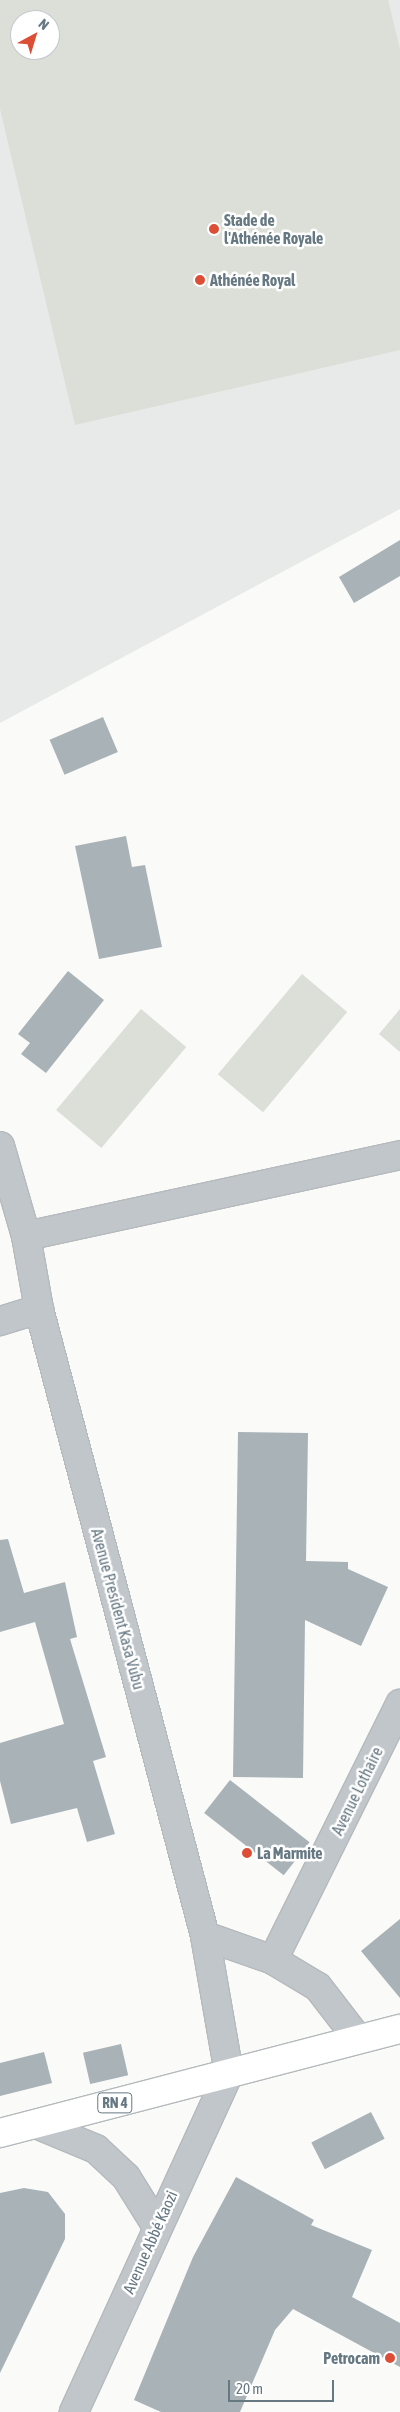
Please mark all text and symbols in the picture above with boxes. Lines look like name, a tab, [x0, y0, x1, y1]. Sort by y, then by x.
north arrow	[10, 10, 60, 60]
text: N	[36, 15, 52, 33]
place label: Stade de l'Athénée Royale	[224, 210, 323, 248]
marker: Stade de l'Athénée Royale	[208, 223, 220, 235]
place label: Athénée Royal	[210, 270, 295, 290]
marker: Athénée Royal	[194, 274, 206, 286]
street label: Avenue President Kasa Vubu	[87, 1526, 149, 1692]
street label: Avenue Lothaire	[327, 1744, 387, 1838]
place label: La Marmite	[257, 1843, 323, 1863]
marker: La Marmite	[241, 1847, 253, 1859]
road number: RN 4	[96, 2090, 134, 2116]
street label: Avenue Abbé Kaozi	[119, 2188, 181, 2296]
place label: Petrocam	[323, 2348, 380, 2368]
marker: Petrocam	[384, 2352, 396, 2364]
scale bar	[230, 2370, 336, 2402]
text: 20 m	[236, 2380, 263, 2397]

